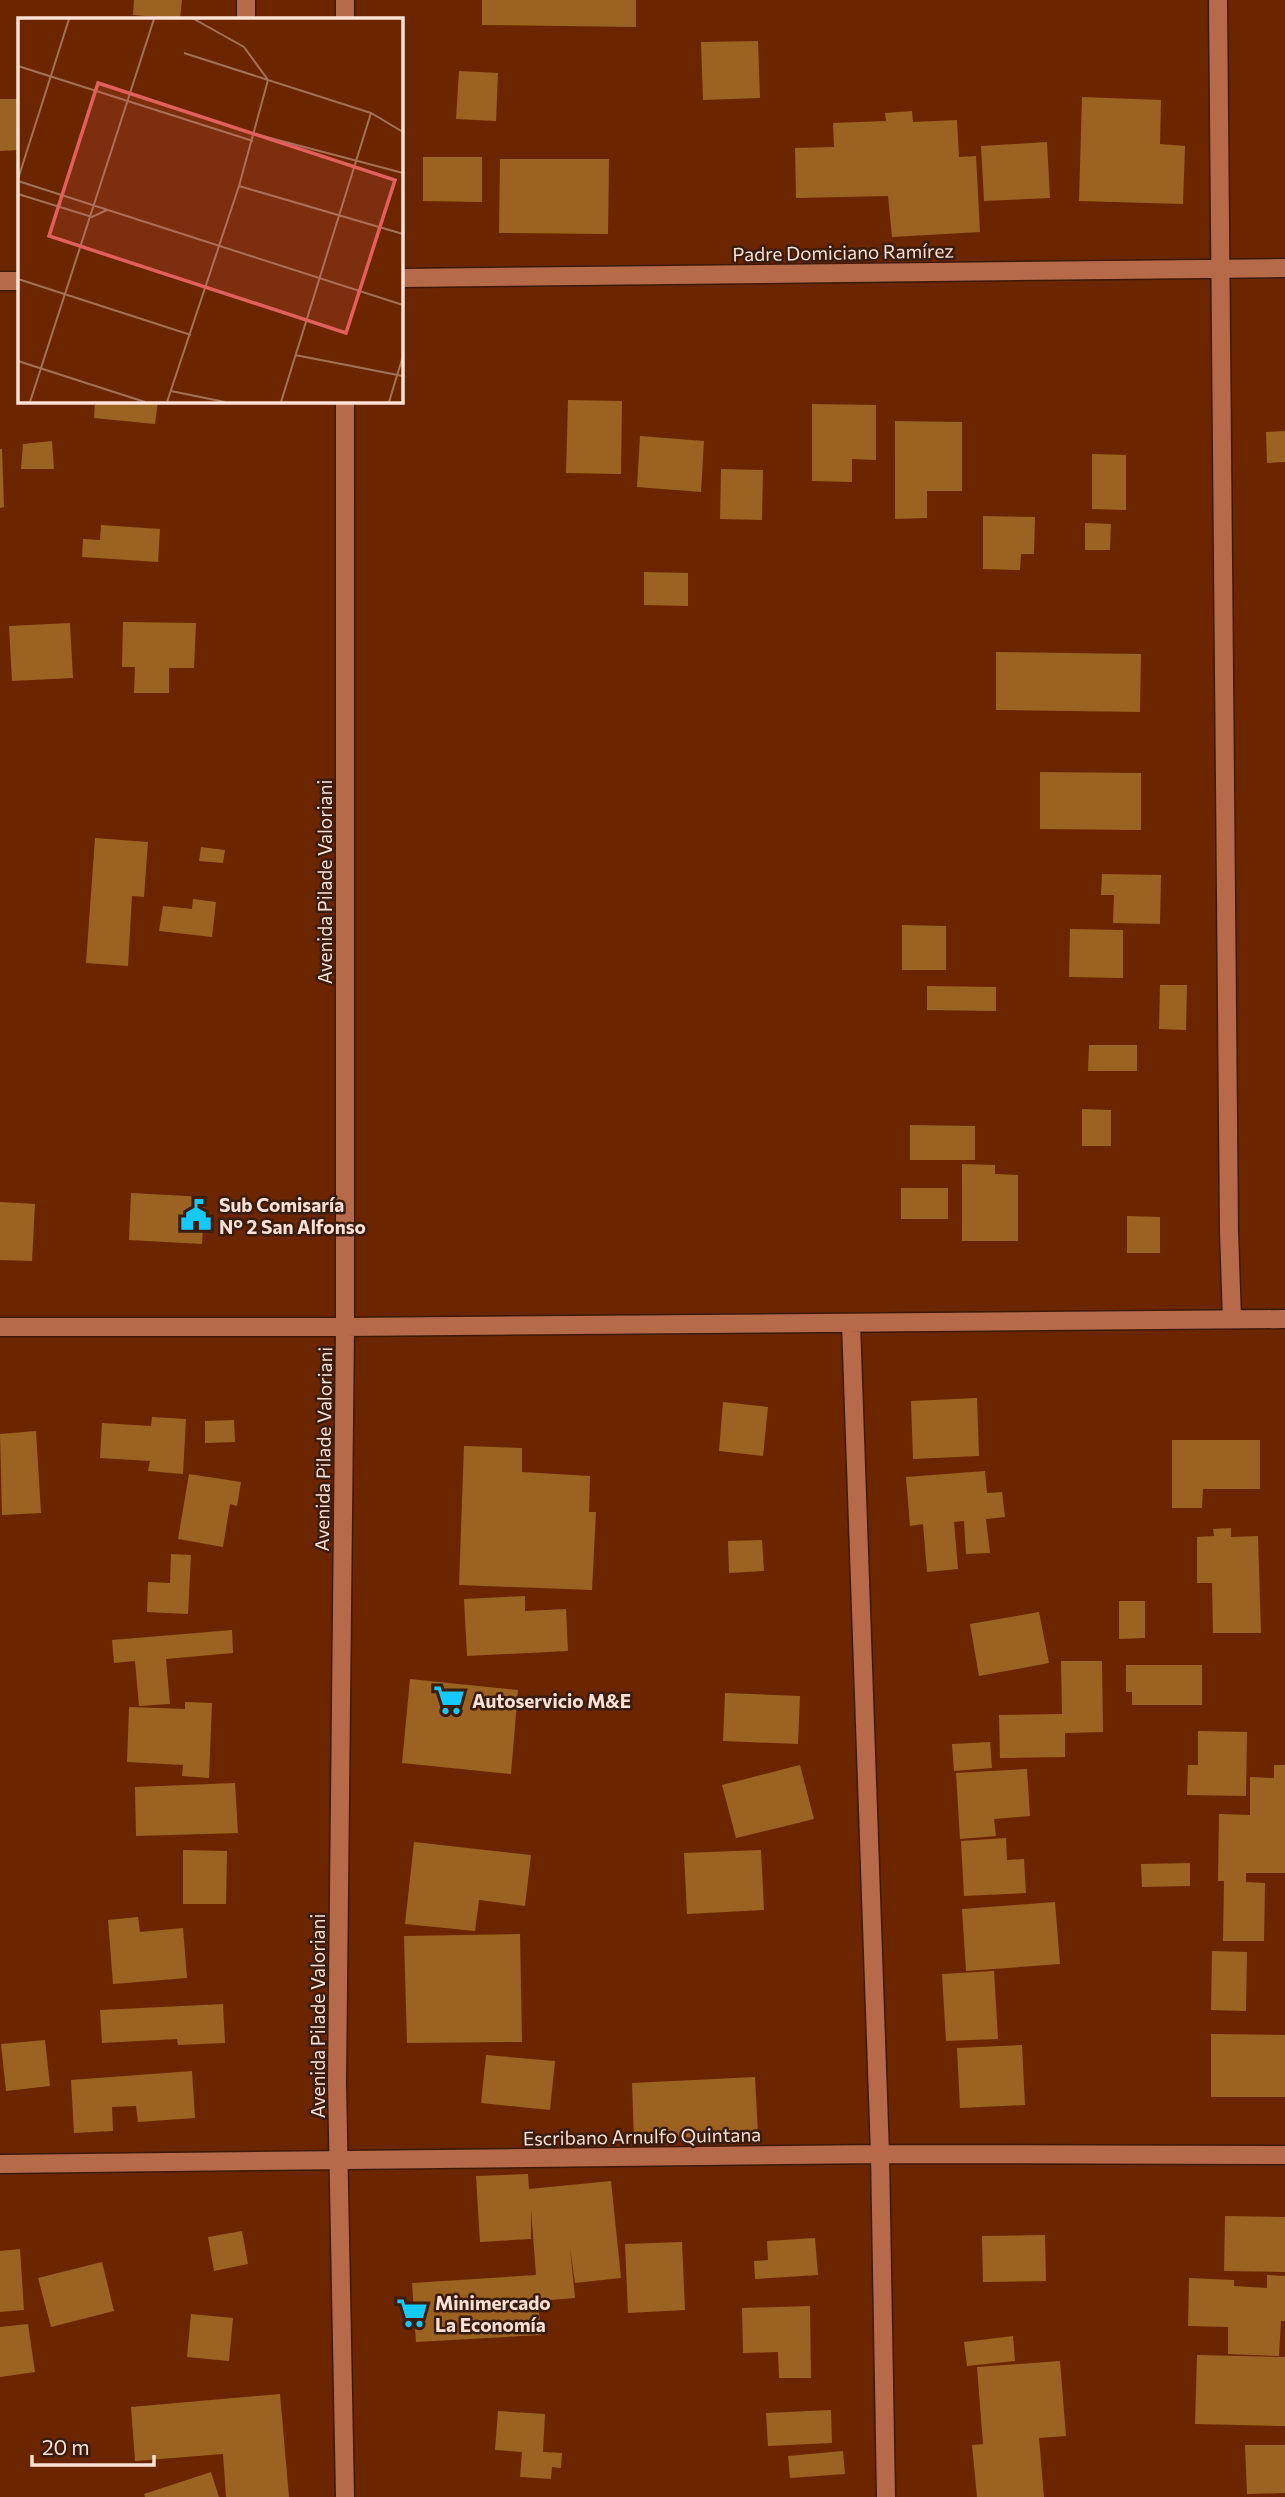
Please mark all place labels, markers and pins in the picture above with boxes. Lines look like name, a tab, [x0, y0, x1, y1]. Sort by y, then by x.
place label: Sub Comisaría N° 2 San Alfonso	[219, 1193, 366, 1238]
public building icon: Sub Comisaría N° 2 San Alfonso	[179, 1198, 213, 1232]
supermarket icon: Autoservicio M&E	[432, 1683, 466, 1717]
place label: Autoservicio M&E	[472, 1689, 631, 1712]
place label: Minimercado La Economía	[435, 2291, 551, 2336]
supermarket icon: Minimercado La Economía	[395, 2296, 429, 2330]

